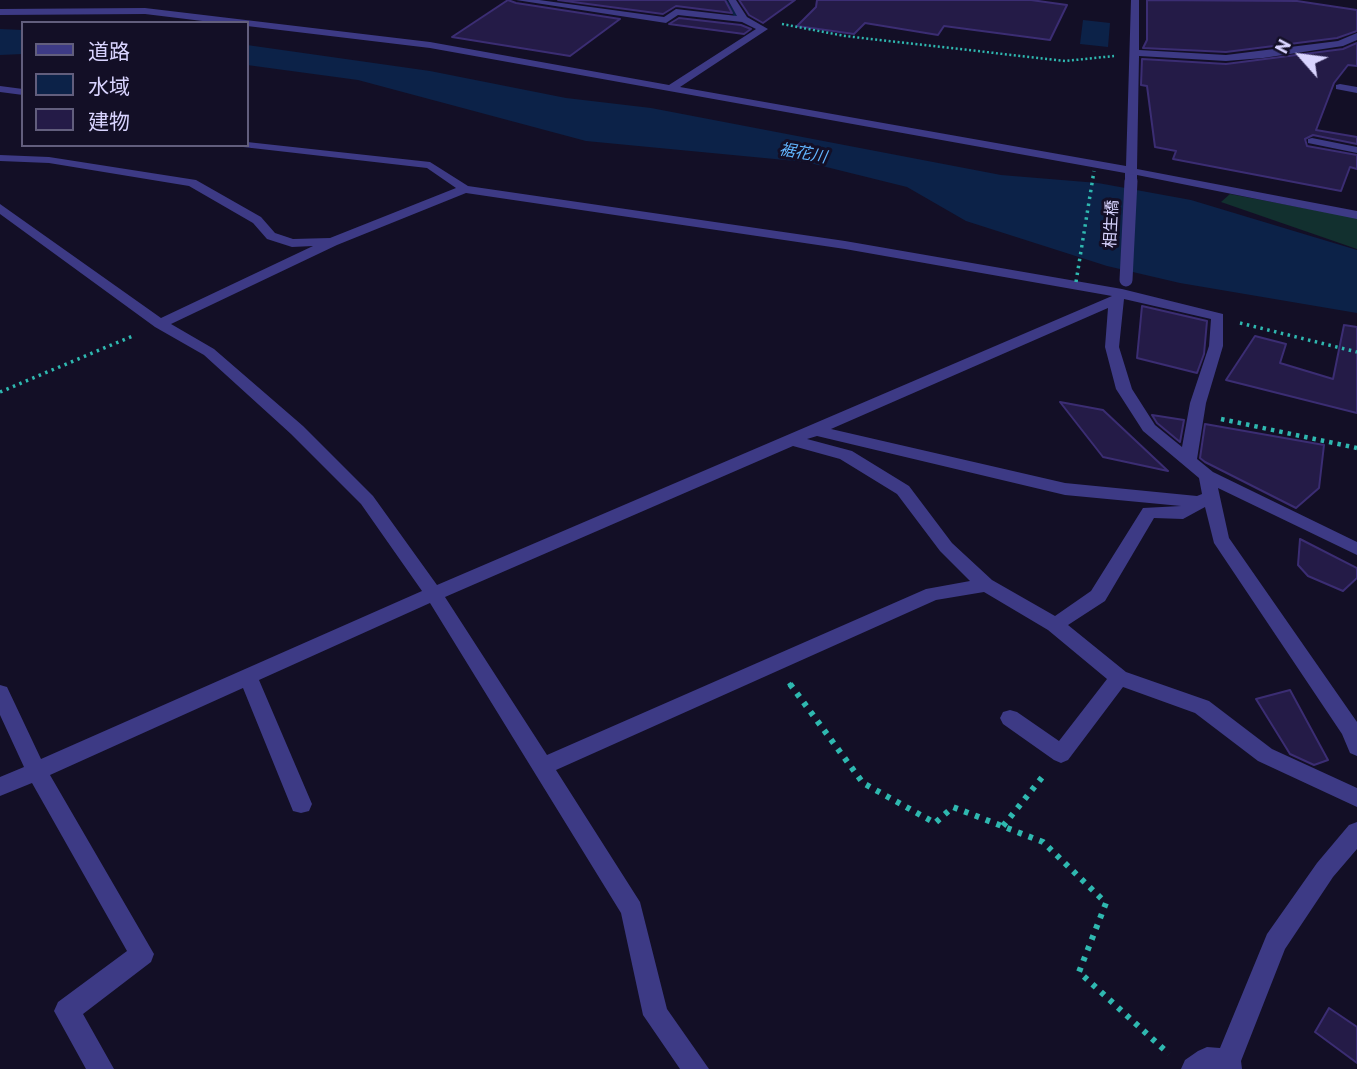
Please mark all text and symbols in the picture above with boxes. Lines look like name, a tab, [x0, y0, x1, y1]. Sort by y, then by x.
legend	[21, 21, 248, 147]
north arrow	[1266, 21, 1336, 91]
text: N	[1269, 35, 1295, 57]
text: 道路	[88, 38, 130, 63]
text: 水域	[88, 73, 130, 98]
text: 建物	[88, 108, 130, 133]
water label: 裾花川	[778, 139, 828, 167]
street label: 相生橋	[1100, 200, 1122, 248]

